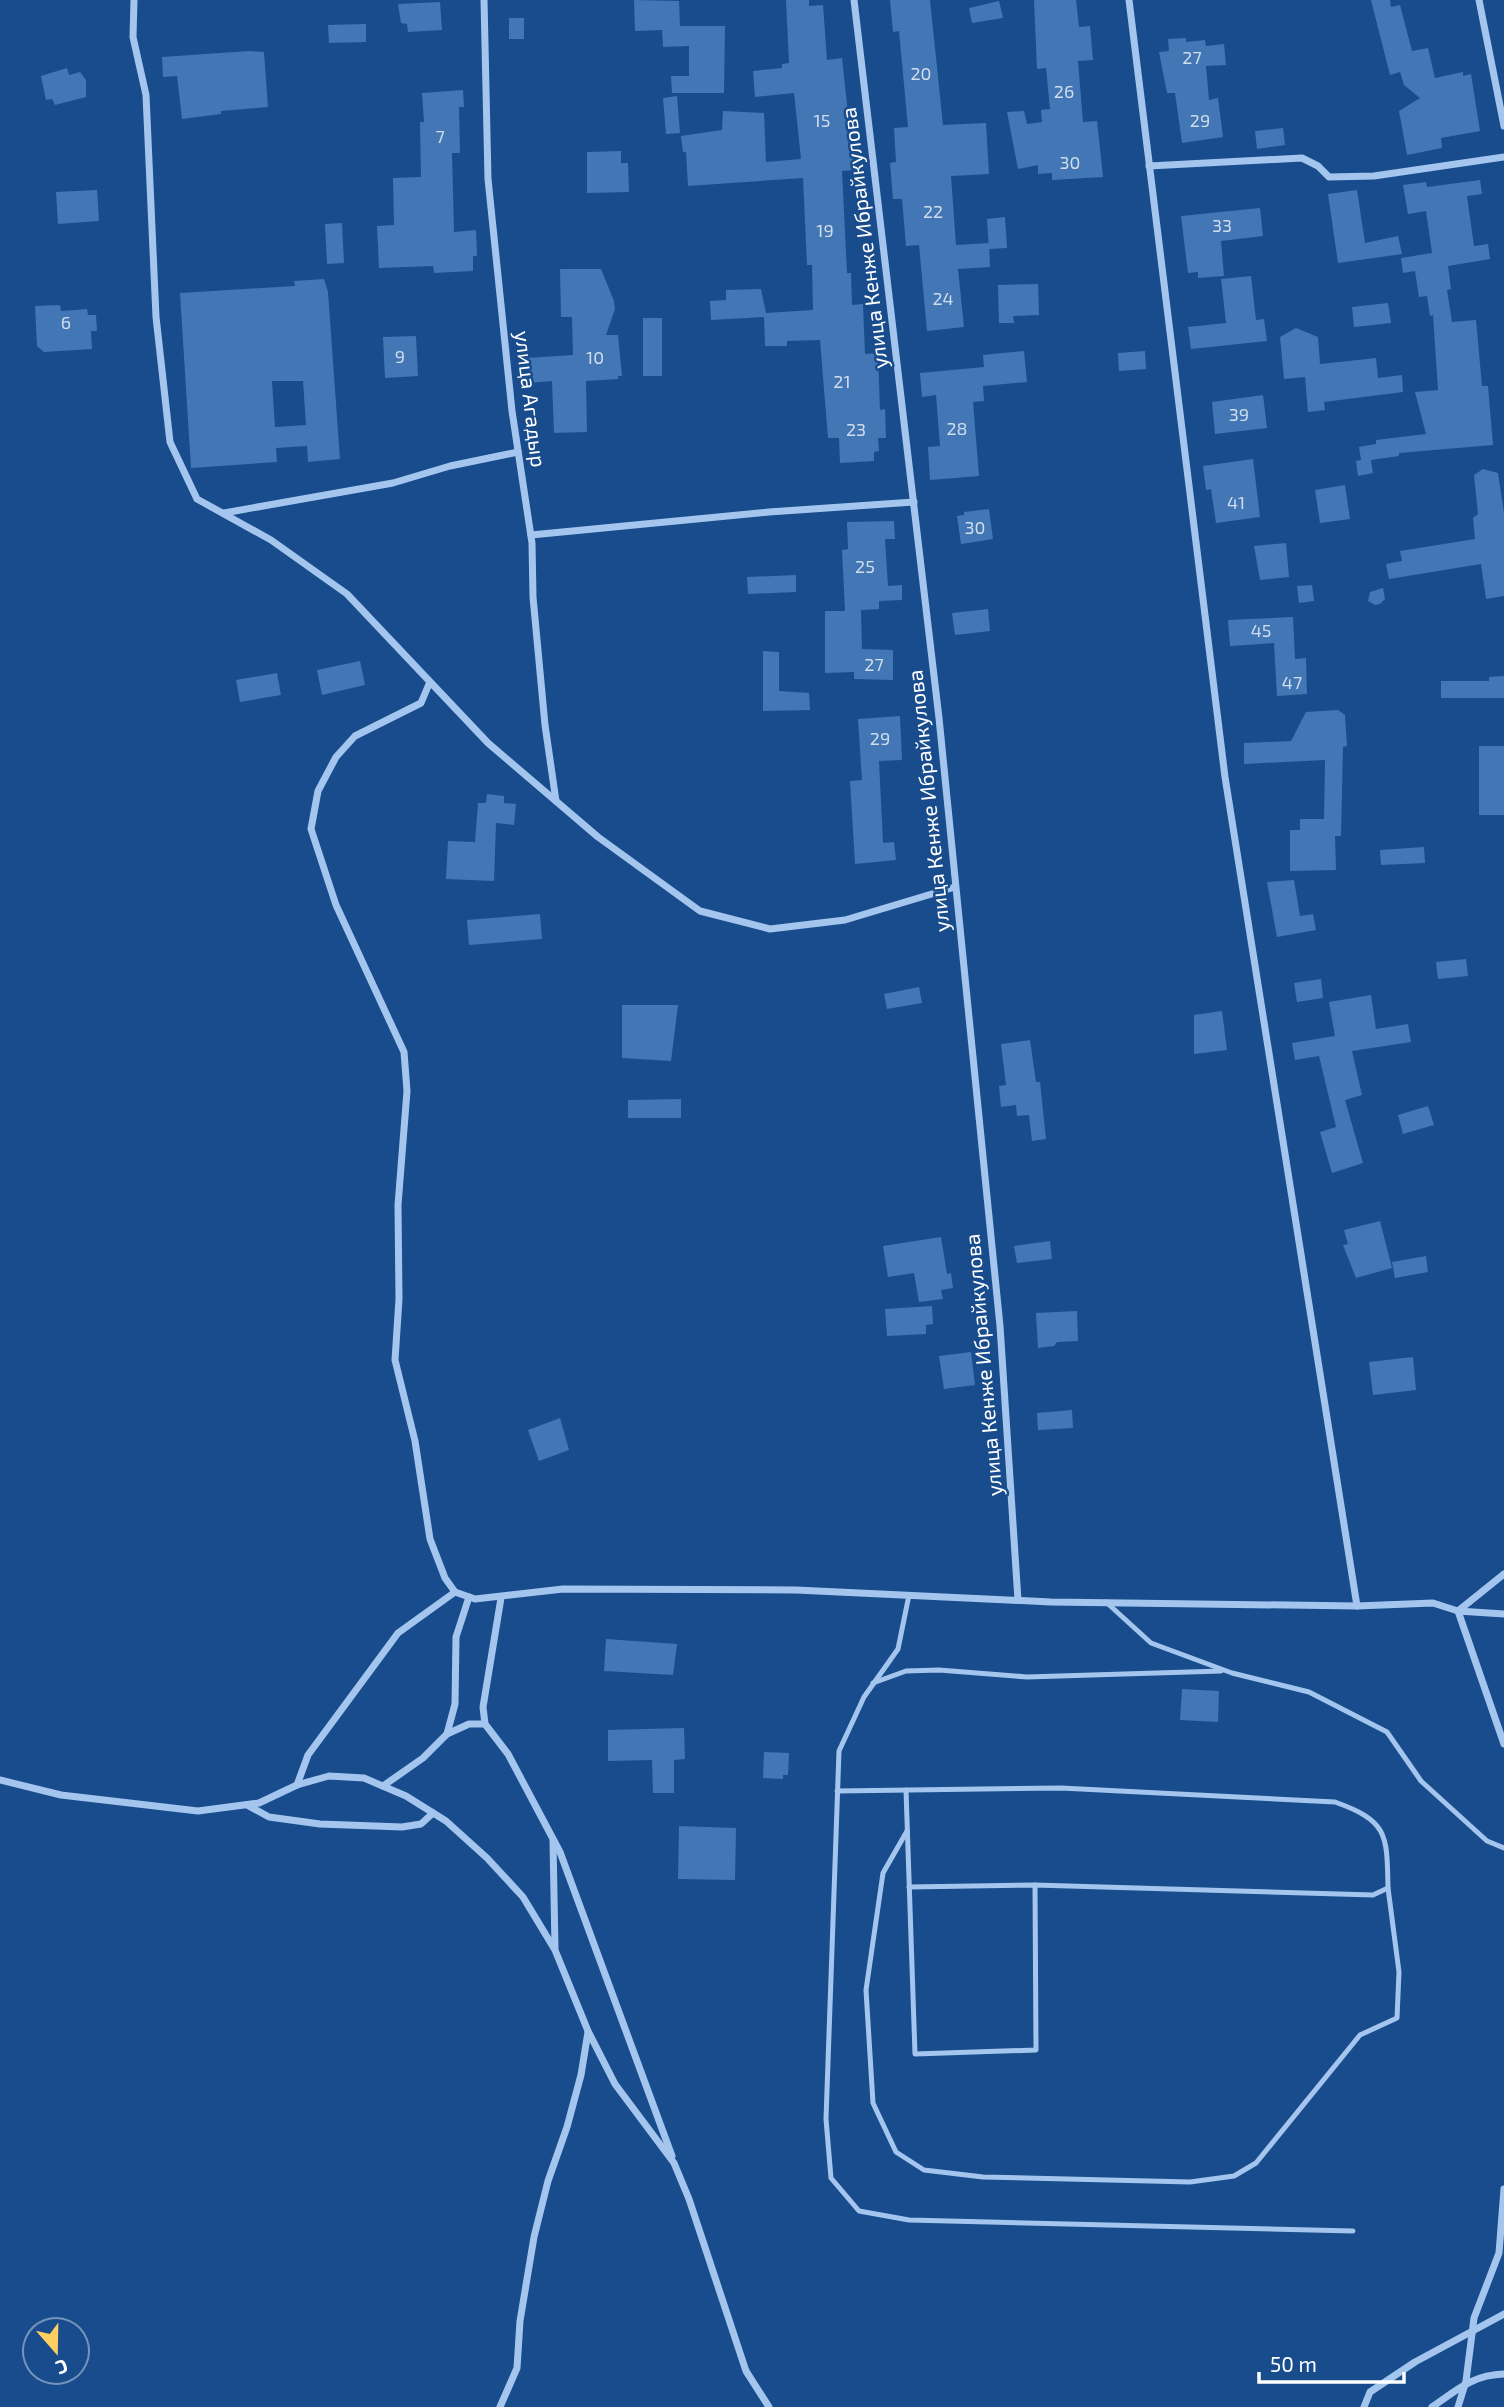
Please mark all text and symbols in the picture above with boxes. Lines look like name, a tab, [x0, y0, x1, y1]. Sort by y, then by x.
house number: 27	[1182, 46, 1202, 68]
house number: 20	[911, 62, 931, 84]
house number: 26	[1054, 80, 1074, 102]
street label: улица Кенже Ибрайкулова	[835, 106, 893, 370]
house number: 15	[814, 109, 830, 131]
house number: 29	[1190, 109, 1210, 131]
house number: 7	[435, 125, 445, 147]
house number: 30	[1060, 151, 1080, 173]
house number: 22	[923, 200, 943, 222]
house number: 33	[1212, 214, 1232, 236]
house number: 19	[816, 219, 834, 241]
house number: 24	[932, 287, 954, 309]
house number: 6	[61, 311, 71, 333]
street label: улица Агадыр	[510, 329, 552, 469]
house number: 9	[395, 345, 405, 367]
house number: 10	[586, 346, 604, 368]
house number: 21	[833, 370, 851, 392]
house number: 39	[1229, 403, 1249, 425]
house number: 28	[946, 417, 968, 439]
house number: 23	[846, 418, 866, 440]
house number: 41	[1227, 491, 1245, 513]
house number: 30	[965, 516, 985, 538]
house number: 25	[855, 555, 875, 577]
house number: 45	[1251, 619, 1271, 641]
house number: 27	[864, 653, 884, 675]
street label: улица Кенже Ибрайкулова	[901, 669, 955, 933]
house number: 47	[1282, 671, 1302, 693]
house number: 29	[870, 727, 890, 749]
street label: улица Кенже Ибрайкулова	[959, 1233, 1007, 1497]
north arrow	[21, 2316, 91, 2386]
scale bar	[1259, 2340, 1404, 2384]
text: 50 m	[1270, 2351, 1317, 2376]
text: С	[53, 2355, 71, 2380]

